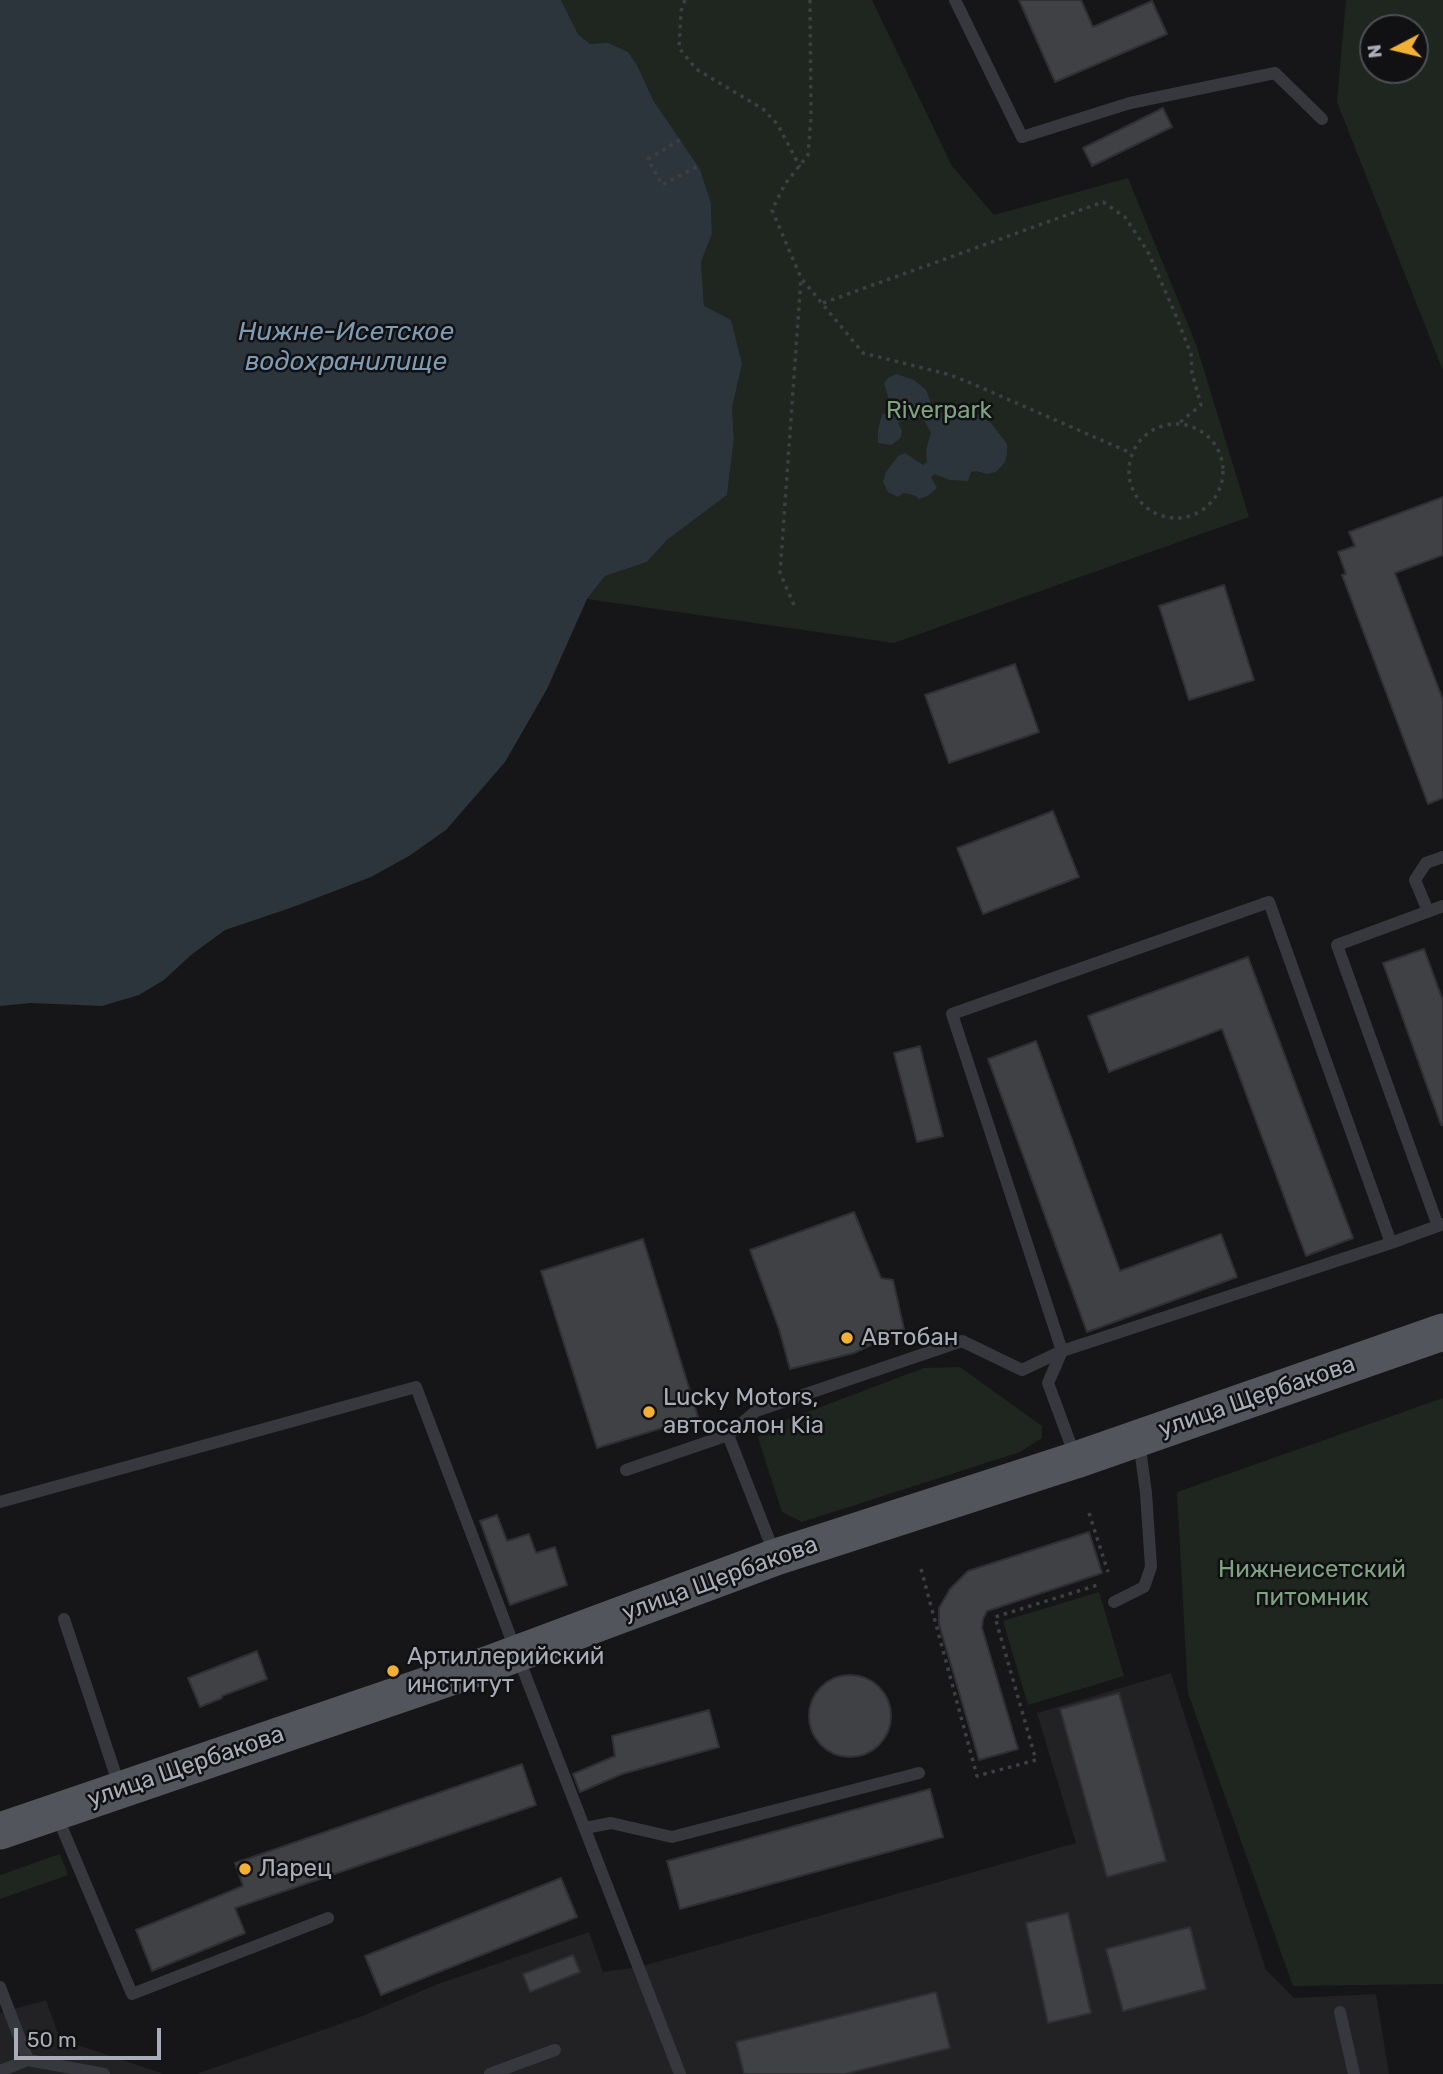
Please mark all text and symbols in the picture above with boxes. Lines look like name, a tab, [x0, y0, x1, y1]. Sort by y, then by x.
north arrow	[1359, 14, 1429, 84]
text: N	[1362, 43, 1387, 60]
water label: Нижне-Исетское водохранилище	[238, 316, 454, 378]
park label: Riverpark	[886, 397, 992, 425]
place label: Автобан	[861, 1324, 958, 1352]
marker: Автобан	[839, 1330, 855, 1346]
street label: улица Щербакова	[1155, 1350, 1359, 1444]
place label: Lucky Motors, автосалон Kia	[663, 1384, 824, 1440]
marker: Lucky Motors, автосалон Kia	[641, 1404, 657, 1420]
street label: улица Щербакова	[618, 1530, 822, 1628]
park label: Нижнеисетский питомник	[1218, 1556, 1406, 1612]
place label: Артиллерийский институт	[407, 1643, 604, 1699]
marker: Артиллерийский институт	[385, 1663, 401, 1679]
street label: улица Щербакова	[84, 1720, 288, 1814]
place label: Ларец	[259, 1855, 332, 1883]
marker: Ларец	[237, 1861, 253, 1877]
scale bar	[18, 2014, 164, 2058]
text: 50 m	[27, 2027, 77, 2052]

